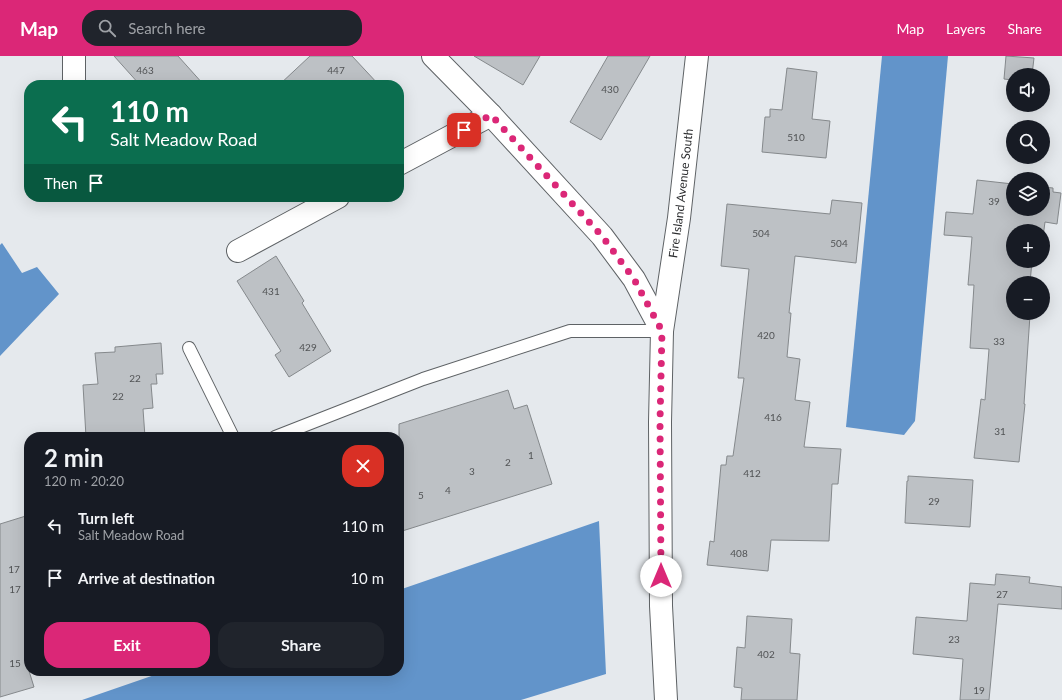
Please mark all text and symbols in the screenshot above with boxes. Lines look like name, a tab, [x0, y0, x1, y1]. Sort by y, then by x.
search box	[82, 10, 362, 46]
text: Map	[20, 17, 58, 40]
icon: search	[96, 17, 118, 39]
text: Search here	[128, 19, 206, 37]
text: Map	[896, 20, 924, 37]
text: Layers	[946, 20, 986, 37]
text: Share	[1008, 20, 1042, 37]
house number: 463	[136, 64, 154, 76]
house number: 447	[327, 64, 345, 76]
map controls	[1006, 68, 1050, 320]
button: sound	[1006, 68, 1050, 112]
house number: 430	[601, 83, 619, 95]
text: 110 m	[110, 94, 189, 128]
icon: left	[44, 96, 96, 148]
pin	[447, 113, 481, 147]
icon: arrive	[453, 119, 475, 141]
button: search	[1006, 120, 1050, 164]
text: Salt Meadow Road	[110, 128, 257, 150]
street label: Fire Island Avenue South	[665, 128, 696, 259]
house number: 510	[787, 131, 805, 143]
icon: arrive	[85, 172, 107, 194]
button: layers	[1006, 172, 1050, 216]
text: Then	[44, 174, 77, 192]
house number: 39	[988, 195, 1000, 207]
button: +	[1006, 224, 1050, 268]
house number: 504	[752, 227, 770, 239]
house number: 504	[830, 237, 848, 249]
button: −	[1006, 276, 1050, 320]
house number: 431	[262, 285, 280, 297]
house number: 420	[757, 329, 775, 341]
house number: 33	[993, 335, 1005, 347]
house number: 429	[299, 341, 317, 353]
house number: 22	[129, 372, 141, 384]
house number: 22	[112, 390, 124, 402]
house number: 416	[764, 411, 782, 423]
house number: 31	[994, 425, 1006, 437]
text: 2 min	[44, 443, 104, 472]
button: close	[342, 445, 384, 487]
house number: 1	[528, 449, 534, 461]
house number: 2	[505, 456, 511, 468]
house number: 3	[469, 465, 475, 477]
house number: 412	[743, 467, 761, 479]
text: 120 m · 20:20	[44, 473, 124, 489]
house number: 4	[445, 484, 451, 496]
house number: 5	[418, 489, 424, 501]
house number: 29	[928, 495, 940, 507]
text: Turn left	[78, 509, 134, 527]
icon: left	[44, 515, 66, 537]
text: 110 m	[342, 517, 384, 535]
text: Salt Meadow Road	[78, 527, 184, 543]
house number: 408	[730, 547, 748, 559]
position arrow	[640, 555, 682, 597]
house number: 17	[8, 563, 20, 575]
icon: arrive	[44, 567, 66, 589]
text: Arrive at destination	[78, 569, 215, 587]
text: 10 m	[350, 569, 384, 587]
house number: 17	[9, 583, 21, 595]
house number: 27	[996, 588, 1008, 600]
button: Exit	[44, 622, 210, 668]
button: Share	[218, 622, 384, 668]
house number: 23	[948, 633, 960, 645]
house number: 402	[757, 648, 775, 660]
house number: 15	[9, 657, 21, 669]
house number: 19	[973, 684, 985, 696]

